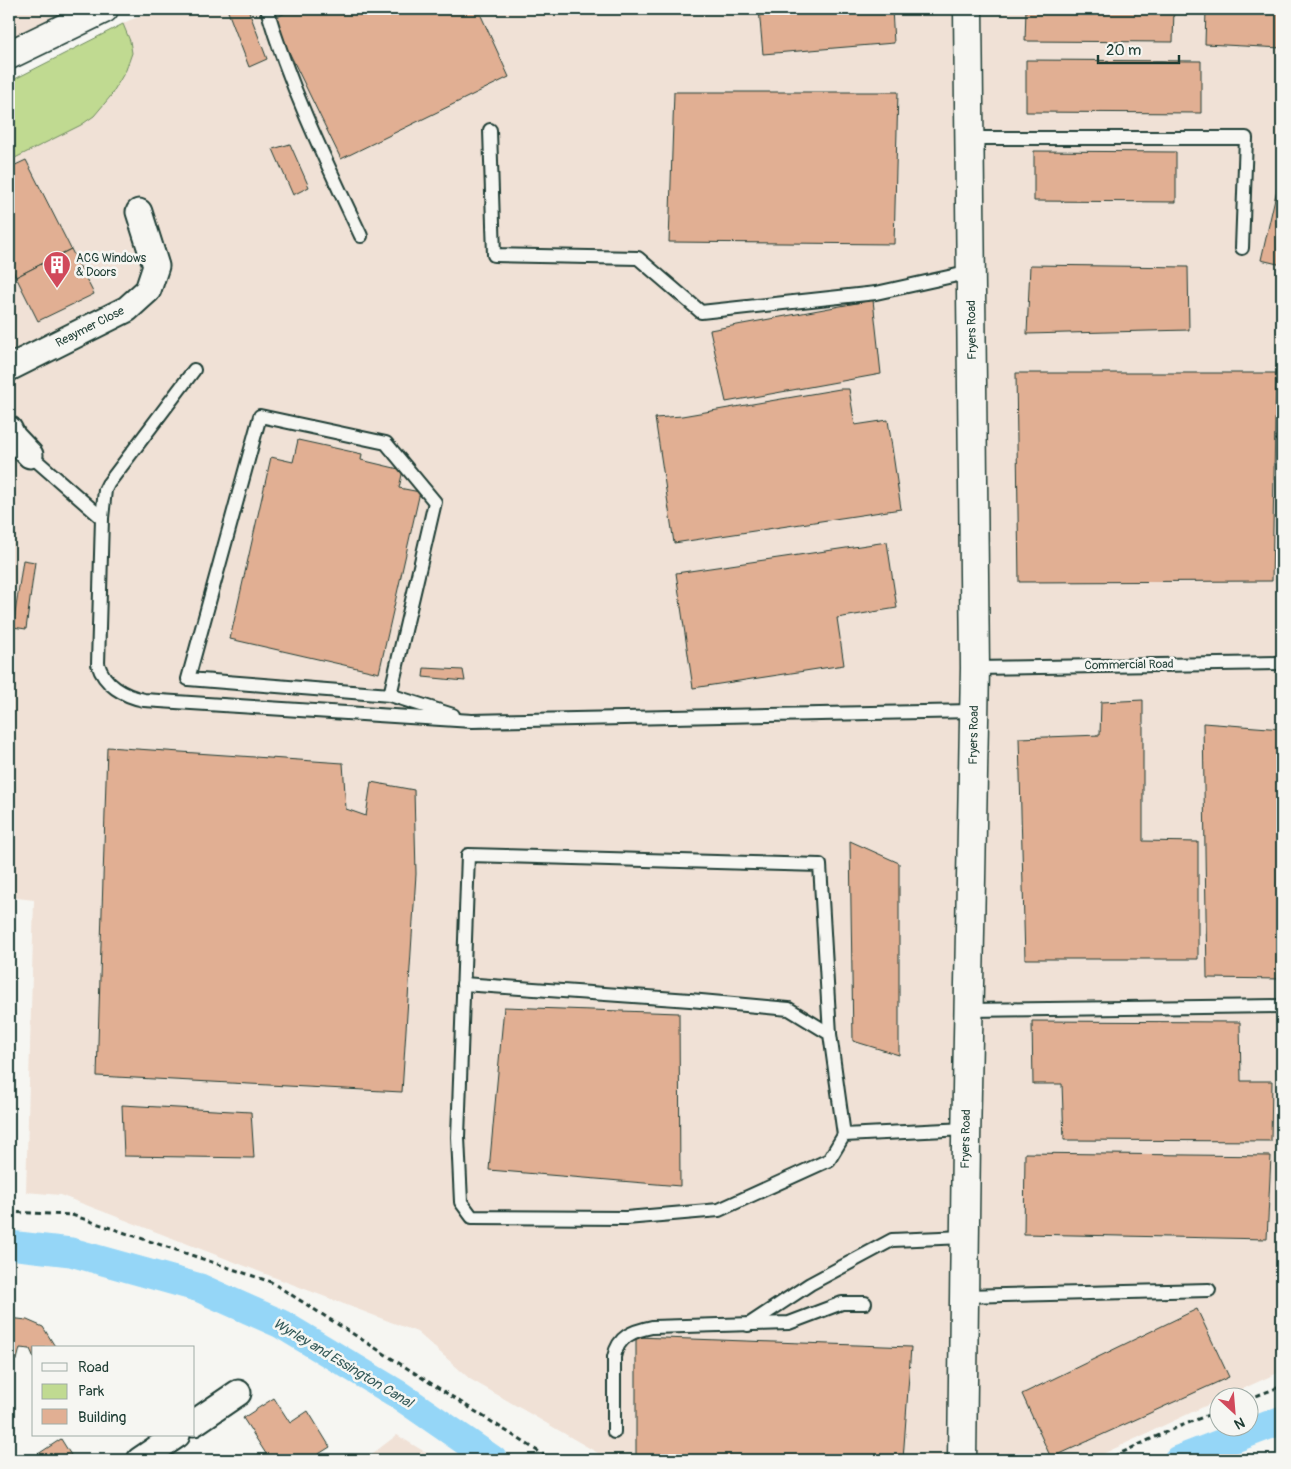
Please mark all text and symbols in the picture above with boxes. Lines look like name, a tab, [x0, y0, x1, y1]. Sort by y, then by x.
scale bar	[1098, 32, 1180, 64]
text: 20 m	[1106, 41, 1141, 60]
building icon: ACG Windows & Doors	[42, 250, 72, 289]
place label: ACG Windows & Doors	[76, 251, 147, 280]
street label: Fryers Road	[964, 300, 980, 360]
street label: Reaymer Close	[53, 303, 127, 351]
street label: Commercial Road	[1084, 657, 1174, 673]
street label: Fryers Road	[966, 705, 982, 765]
street label: Fryers Road	[958, 1109, 974, 1169]
water label: Wyrley and Essington Canal	[270, 1315, 417, 1412]
legend	[32, 1346, 195, 1436]
text: Road	[78, 1358, 109, 1377]
text: Park	[78, 1382, 105, 1401]
north arrow	[1208, 1386, 1258, 1436]
text: Building	[78, 1408, 126, 1427]
text: N	[1231, 1414, 1247, 1433]

